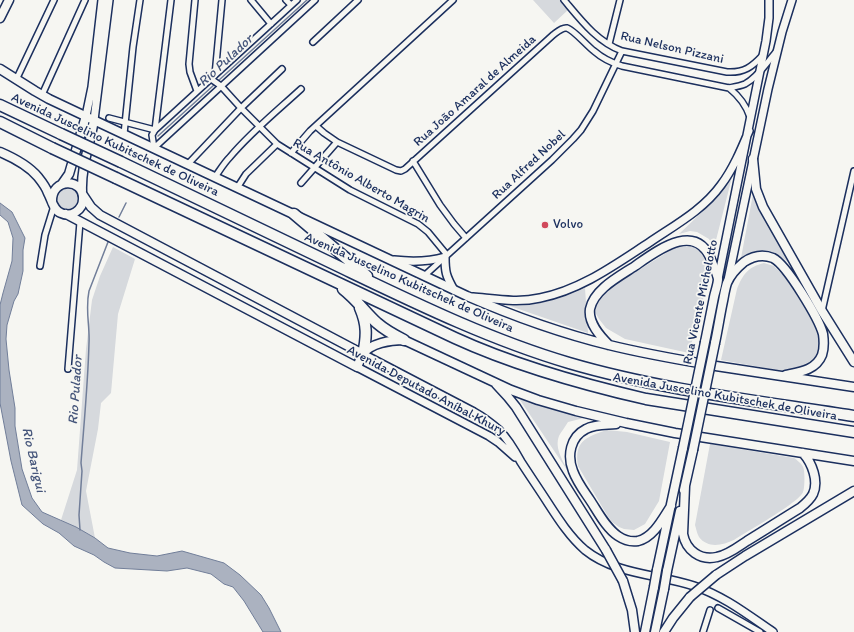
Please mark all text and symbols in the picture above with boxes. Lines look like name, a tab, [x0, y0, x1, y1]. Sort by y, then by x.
street label: Rua Nelson Pizzani	[619, 29, 725, 67]
water label: Rio Pulador	[195, 31, 257, 91]
street label: Rua João Amaral de Almeida	[411, 32, 539, 150]
street label: Avenida Juscelino Kubitschek de Oliveira	[9, 90, 221, 200]
street label: Rua Alfred Nobel	[489, 127, 569, 203]
street label: Rua Antônio Alberto Magrin	[290, 135, 432, 227]
place label: Volvo	[553, 217, 583, 233]
marker: Volvo	[540, 220, 550, 230]
street label: Avenida Juscelino Kubitschek de Oliveira	[302, 230, 516, 336]
street label: Rua Vicente Michelotto	[680, 238, 722, 366]
street label: Avenida Deputado Aníbal Khury	[344, 343, 508, 439]
water label: Rio Pulador	[65, 355, 87, 425]
street label: Avenida Juscelino Kubitschek de Oliveira	[612, 370, 838, 424]
water label: Rio Barigui	[17, 426, 49, 494]

